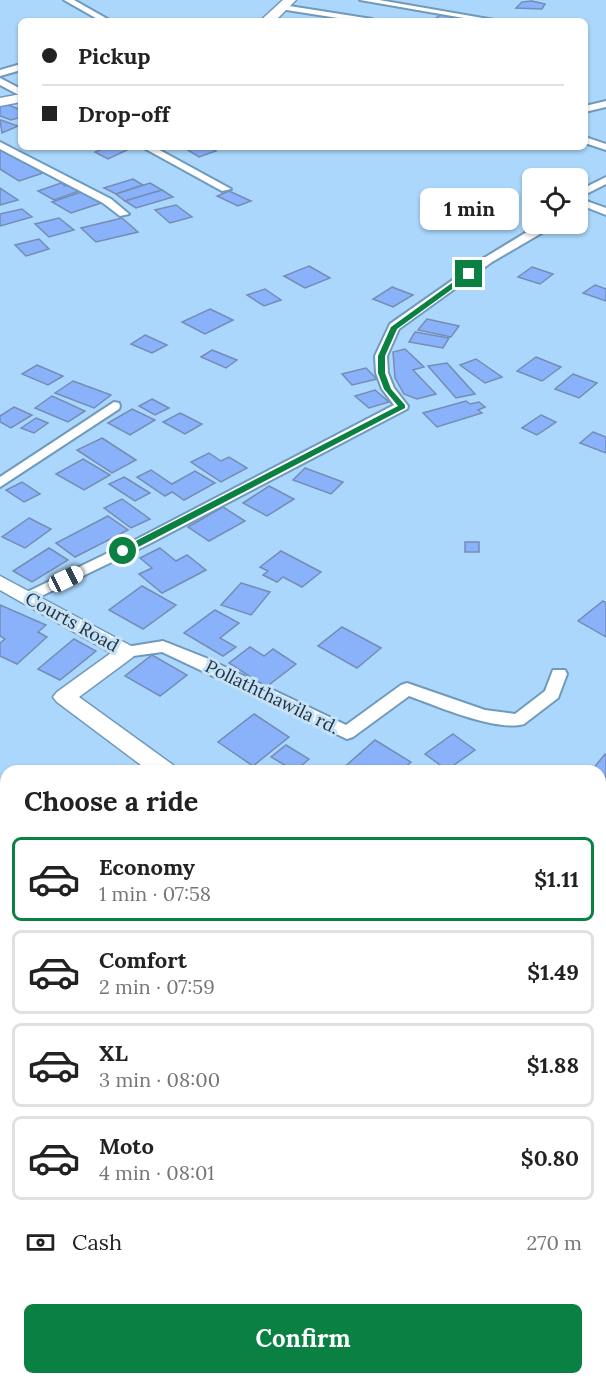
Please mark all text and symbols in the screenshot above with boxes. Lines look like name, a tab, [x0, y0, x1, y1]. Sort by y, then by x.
text: Pickup	[78, 42, 151, 70]
text: Drop-off	[78, 100, 170, 128]
map controls	[522, 168, 588, 234]
button: locate	[522, 168, 588, 234]
callout: 1 min	[420, 187, 518, 229]
text: 1 min	[444, 196, 495, 221]
route end	[455, 260, 482, 287]
route start	[109, 537, 136, 564]
car	[46, 563, 86, 595]
street label: Courts Road	[21, 586, 123, 657]
street label: Pollaththawila rd.	[202, 654, 343, 739]
text: Choose a ride	[24, 784, 198, 818]
icon: car	[27, 852, 81, 906]
text: Economy	[99, 853, 195, 881]
text: $1.11	[534, 865, 579, 893]
text: 1 min · 07:58	[99, 881, 211, 906]
icon: car	[27, 945, 81, 999]
text: Comfort	[99, 946, 187, 974]
text: $1.49	[527, 958, 579, 986]
text: 2 min · 07:59	[99, 974, 215, 999]
icon: car	[27, 1038, 81, 1092]
text: XL	[99, 1039, 128, 1067]
text: $1.88	[527, 1051, 579, 1079]
text: 3 min · 08:00	[99, 1067, 220, 1092]
icon: car	[27, 1131, 81, 1185]
text: Moto	[99, 1132, 154, 1160]
text: $0.80	[521, 1144, 579, 1172]
text: 4 min · 08:01	[99, 1160, 215, 1185]
icon: cash	[24, 1226, 57, 1259]
text: Cash	[72, 1228, 122, 1256]
text: 270 m	[526, 1230, 582, 1255]
button: Confirm	[24, 1304, 582, 1373]

